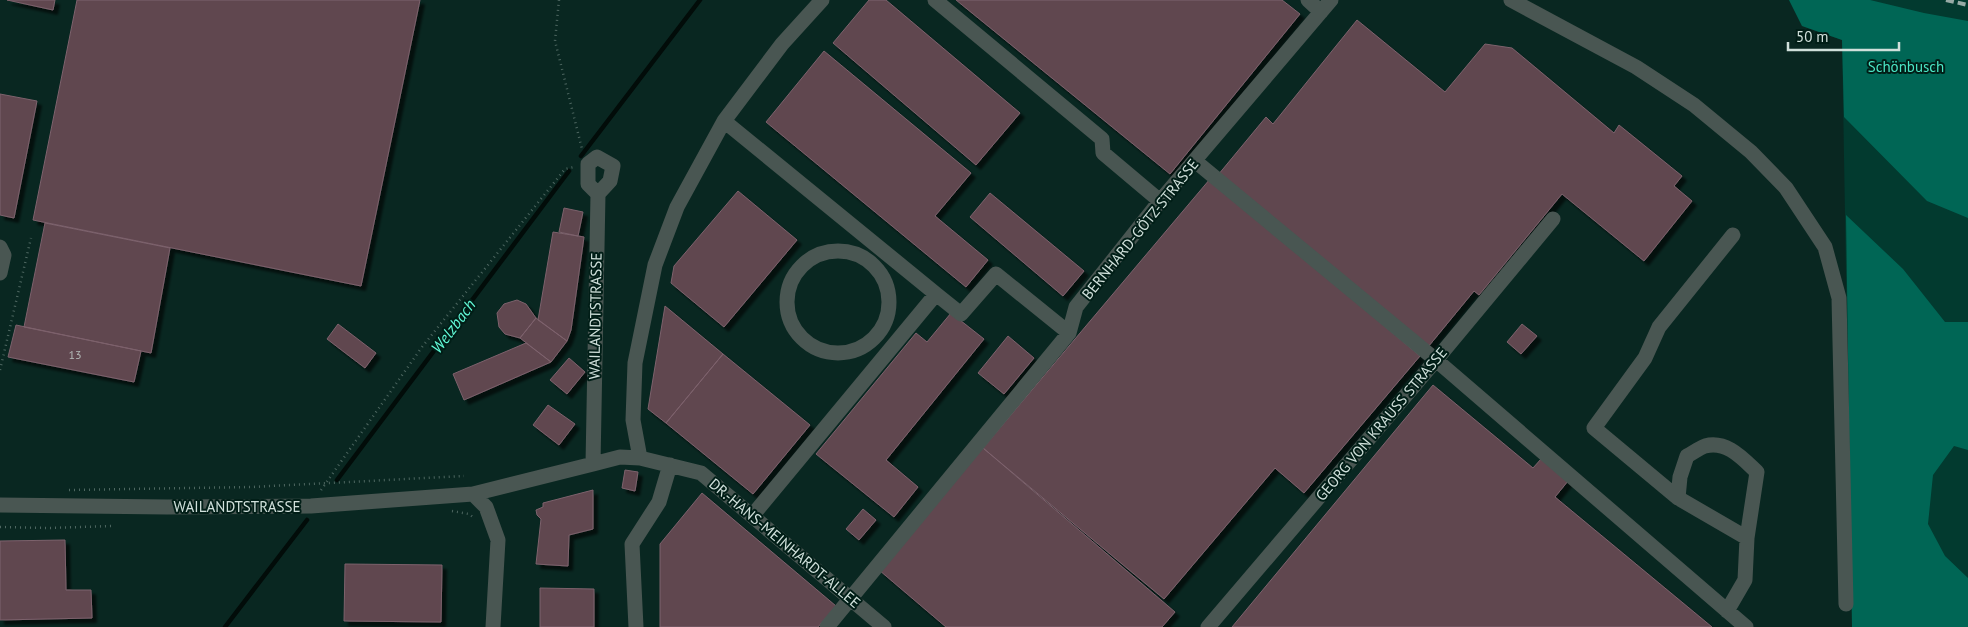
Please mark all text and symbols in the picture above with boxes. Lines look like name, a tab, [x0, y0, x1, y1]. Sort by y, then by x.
scale bar	[1788, 20, 1899, 52]
text: 50 m	[1796, 27, 1829, 46]
park label: Schönbusch	[1868, 57, 1944, 76]
street label: BERNHARD-GÖTZ-STRASSE	[1077, 155, 1203, 303]
street label: WAILANDTSTRASSE	[584, 252, 606, 380]
water label: Welzbach	[426, 295, 480, 357]
street label: GEORG VON KRAUSS STRASSE	[1311, 343, 1451, 505]
house number: 13	[68, 347, 82, 362]
street label: DR.-HANS-MEINHARDT-ALLEE	[705, 474, 865, 612]
street label: WAILANDTSTRASSE	[174, 497, 300, 516]

